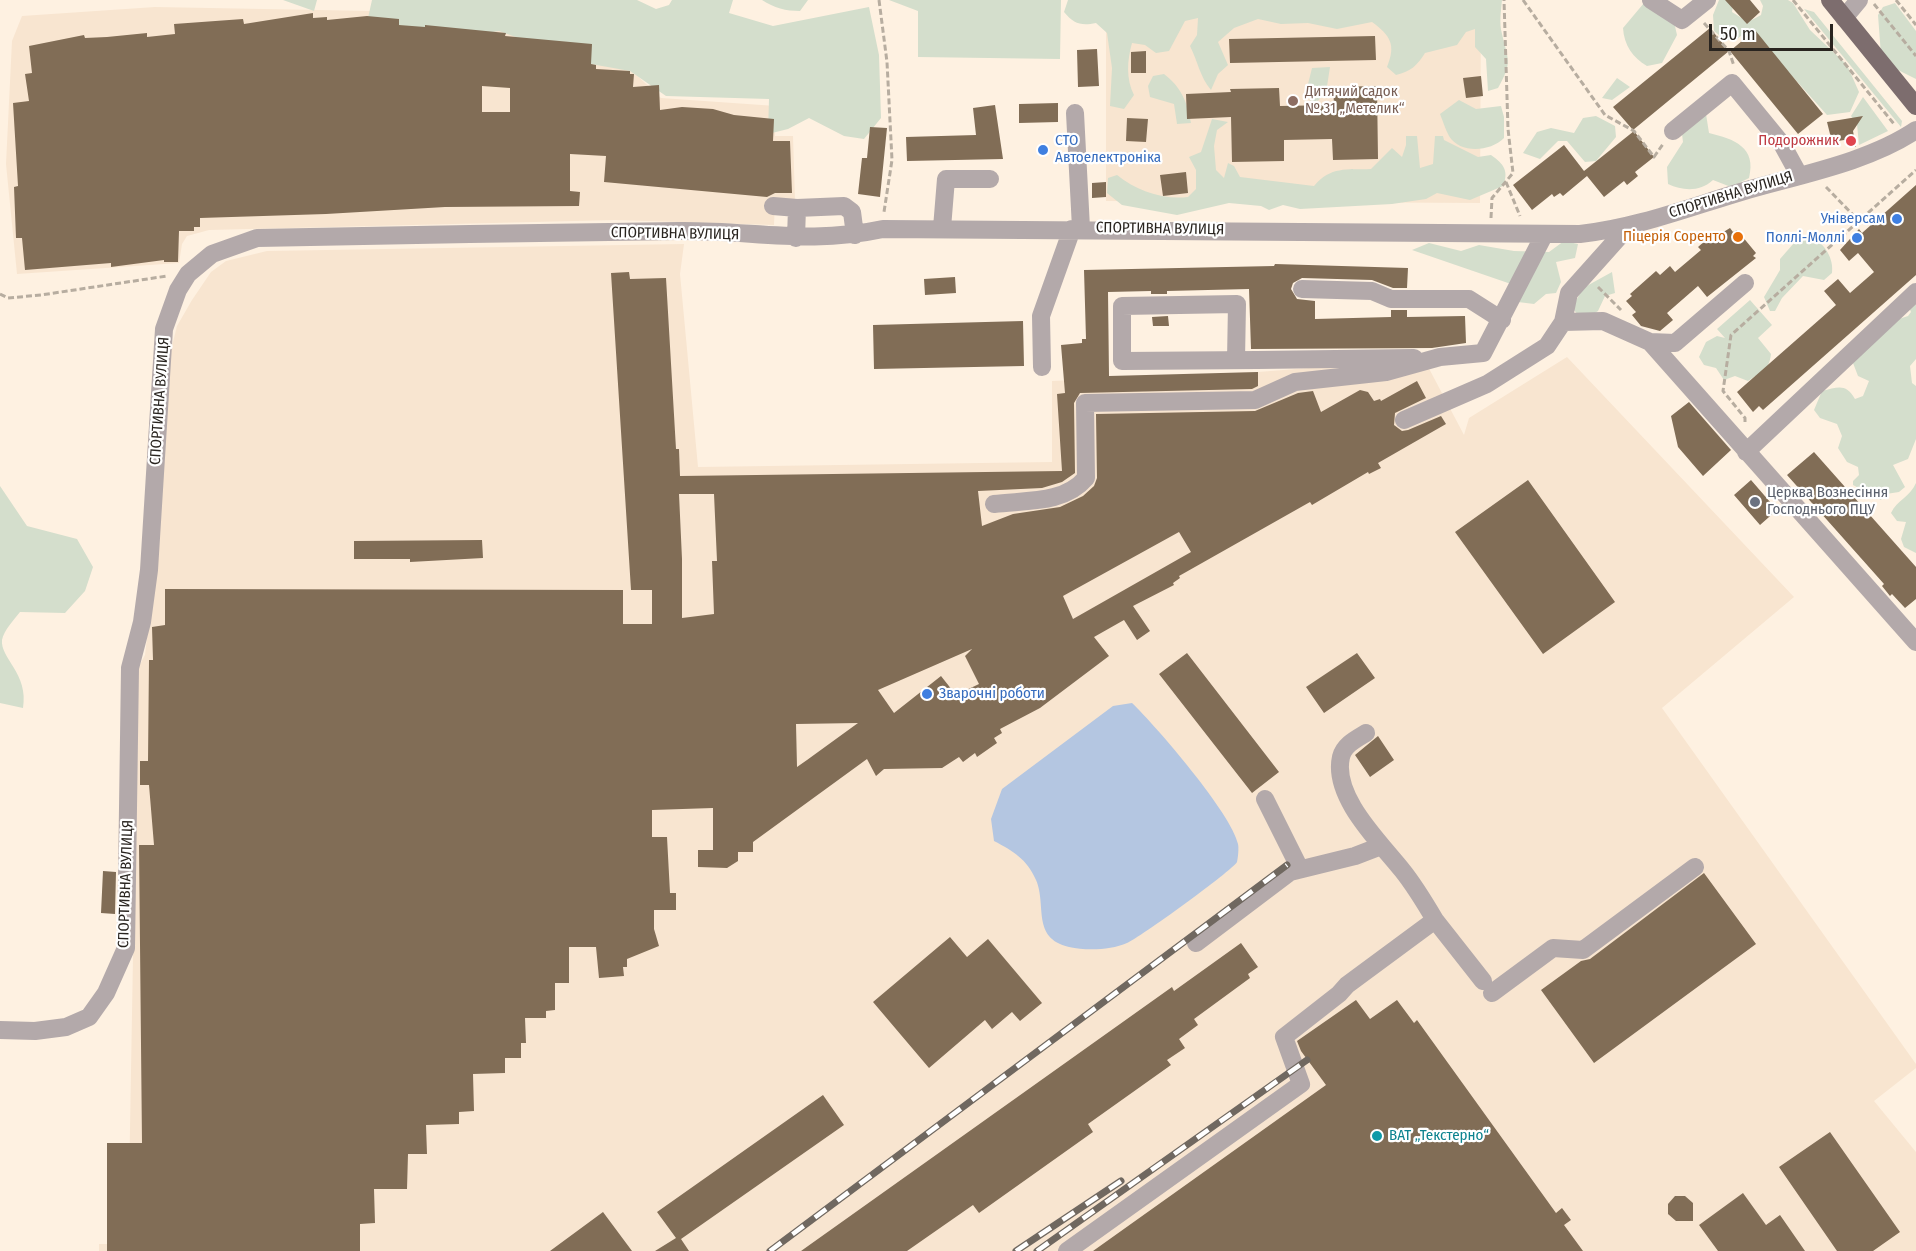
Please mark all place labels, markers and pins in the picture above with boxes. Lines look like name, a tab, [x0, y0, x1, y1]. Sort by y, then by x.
place label: Дитячий садок № 31 „Метелик“	[1305, 83, 1404, 118]
marker: Дитячий садок № 31 „Метелик“	[1286, 94, 1300, 108]
place label: СТО Автоелектроніка	[1055, 132, 1161, 167]
place label: Подорожник	[1758, 132, 1839, 150]
marker: Подорожник	[1844, 134, 1858, 148]
marker: СТО Автоелектроніка	[1036, 143, 1050, 157]
place label: Універсам	[1821, 210, 1885, 228]
marker: Універсам	[1890, 212, 1904, 226]
place label: Піцерія Соренто	[1623, 228, 1726, 246]
place label: Поллі-Моллі	[1766, 229, 1845, 247]
marker: Піцерія Соренто	[1731, 230, 1745, 244]
marker: Поллі-Моллі	[1850, 231, 1864, 245]
place label: Церква Вознесіння Господнього ПЦУ	[1767, 484, 1888, 519]
marker: Церква Вознесіння Господнього ПЦУ	[1748, 495, 1762, 509]
place label: Зварочні роботи	[939, 685, 1045, 703]
marker: Зварочні роботи	[920, 687, 934, 701]
place label: ВАТ „Текстерно“	[1389, 1127, 1489, 1145]
marker: ВАТ „Текстерно“	[1370, 1129, 1384, 1143]

